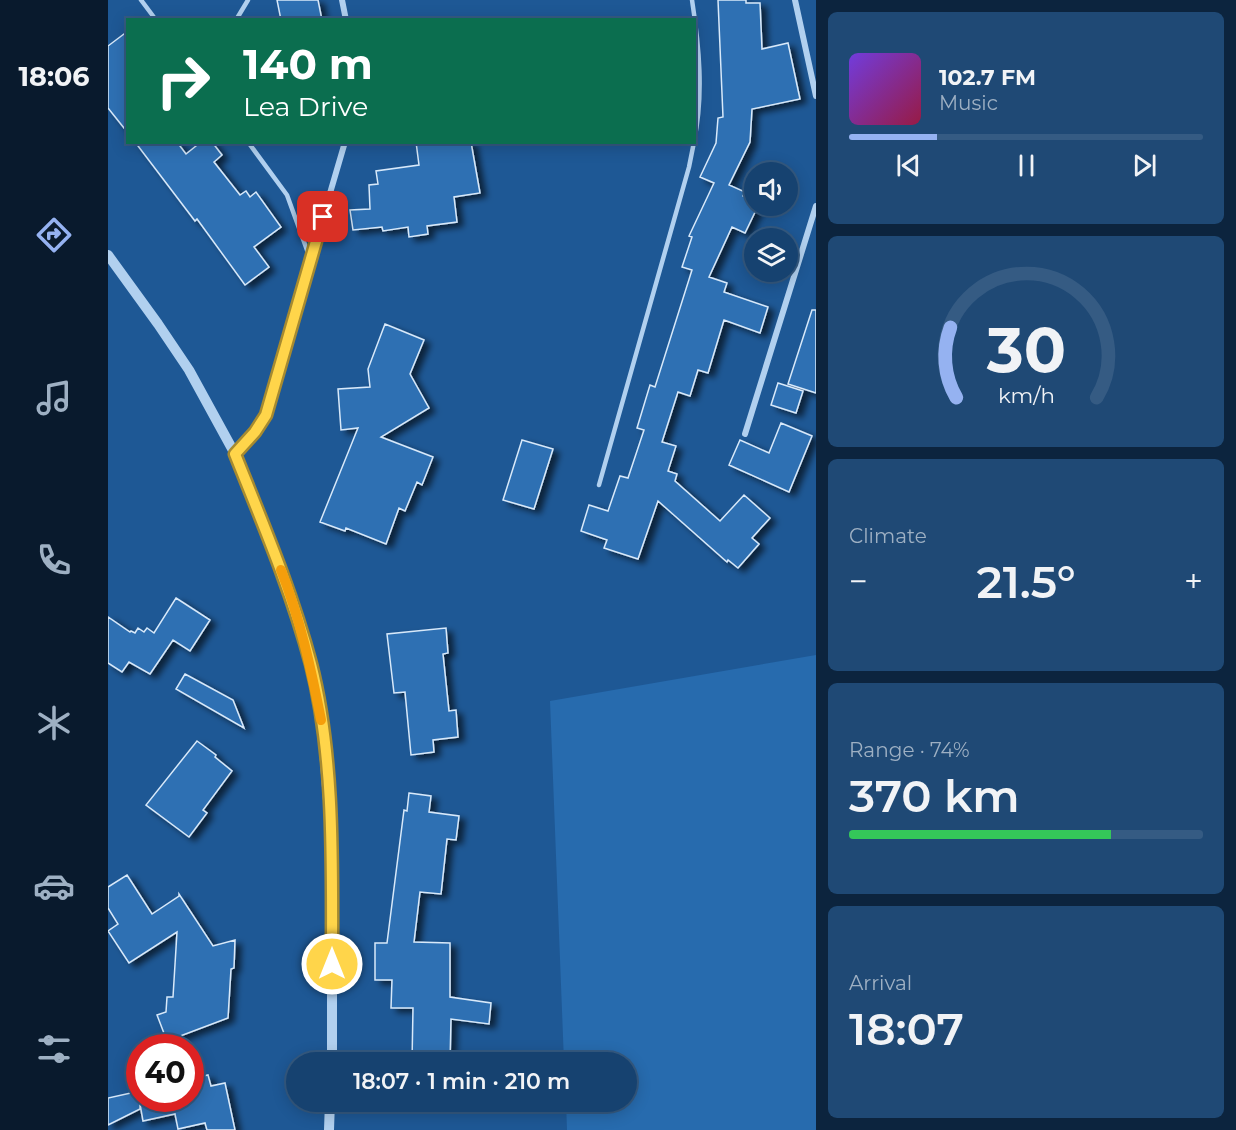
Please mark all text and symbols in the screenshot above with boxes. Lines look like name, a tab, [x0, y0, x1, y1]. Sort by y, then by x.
text: 140 m	[243, 38, 373, 90]
icon: right	[144, 42, 222, 120]
text: 18:06	[18, 60, 90, 93]
text: 102.7 FM	[939, 64, 1036, 91]
text: Lea Drive	[243, 90, 368, 123]
text: Music	[939, 91, 998, 115]
icon: previous	[892, 149, 925, 182]
icon: pause	[1010, 149, 1043, 182]
icon: next	[1128, 149, 1161, 182]
map controls	[744, 162, 798, 282]
button: sound	[744, 162, 798, 216]
pin	[297, 191, 348, 242]
icon: arrive	[306, 200, 339, 233]
icon: directions	[33, 214, 75, 256]
button: layers	[744, 228, 798, 282]
text: 30	[985, 313, 1066, 389]
icon: music	[33, 377, 75, 419]
text: km/h	[997, 383, 1055, 409]
text: Climate	[849, 524, 927, 548]
icon: phone	[33, 539, 75, 581]
text: 21.5°	[976, 554, 1076, 609]
text: −	[849, 561, 868, 601]
text: +	[1184, 561, 1203, 601]
icon: climate	[33, 702, 75, 744]
text: Range · 74%	[849, 738, 970, 762]
text: 370 km	[849, 768, 1020, 823]
icon: car	[33, 865, 75, 907]
position arrow	[300, 932, 364, 996]
text: Arrival	[849, 971, 912, 995]
text: 18:07	[849, 1001, 964, 1056]
icon: filters	[33, 1028, 75, 1070]
speed limit sign: 40	[126, 1034, 204, 1112]
text: 18:07 · 1 min · 210 m	[353, 1068, 570, 1095]

